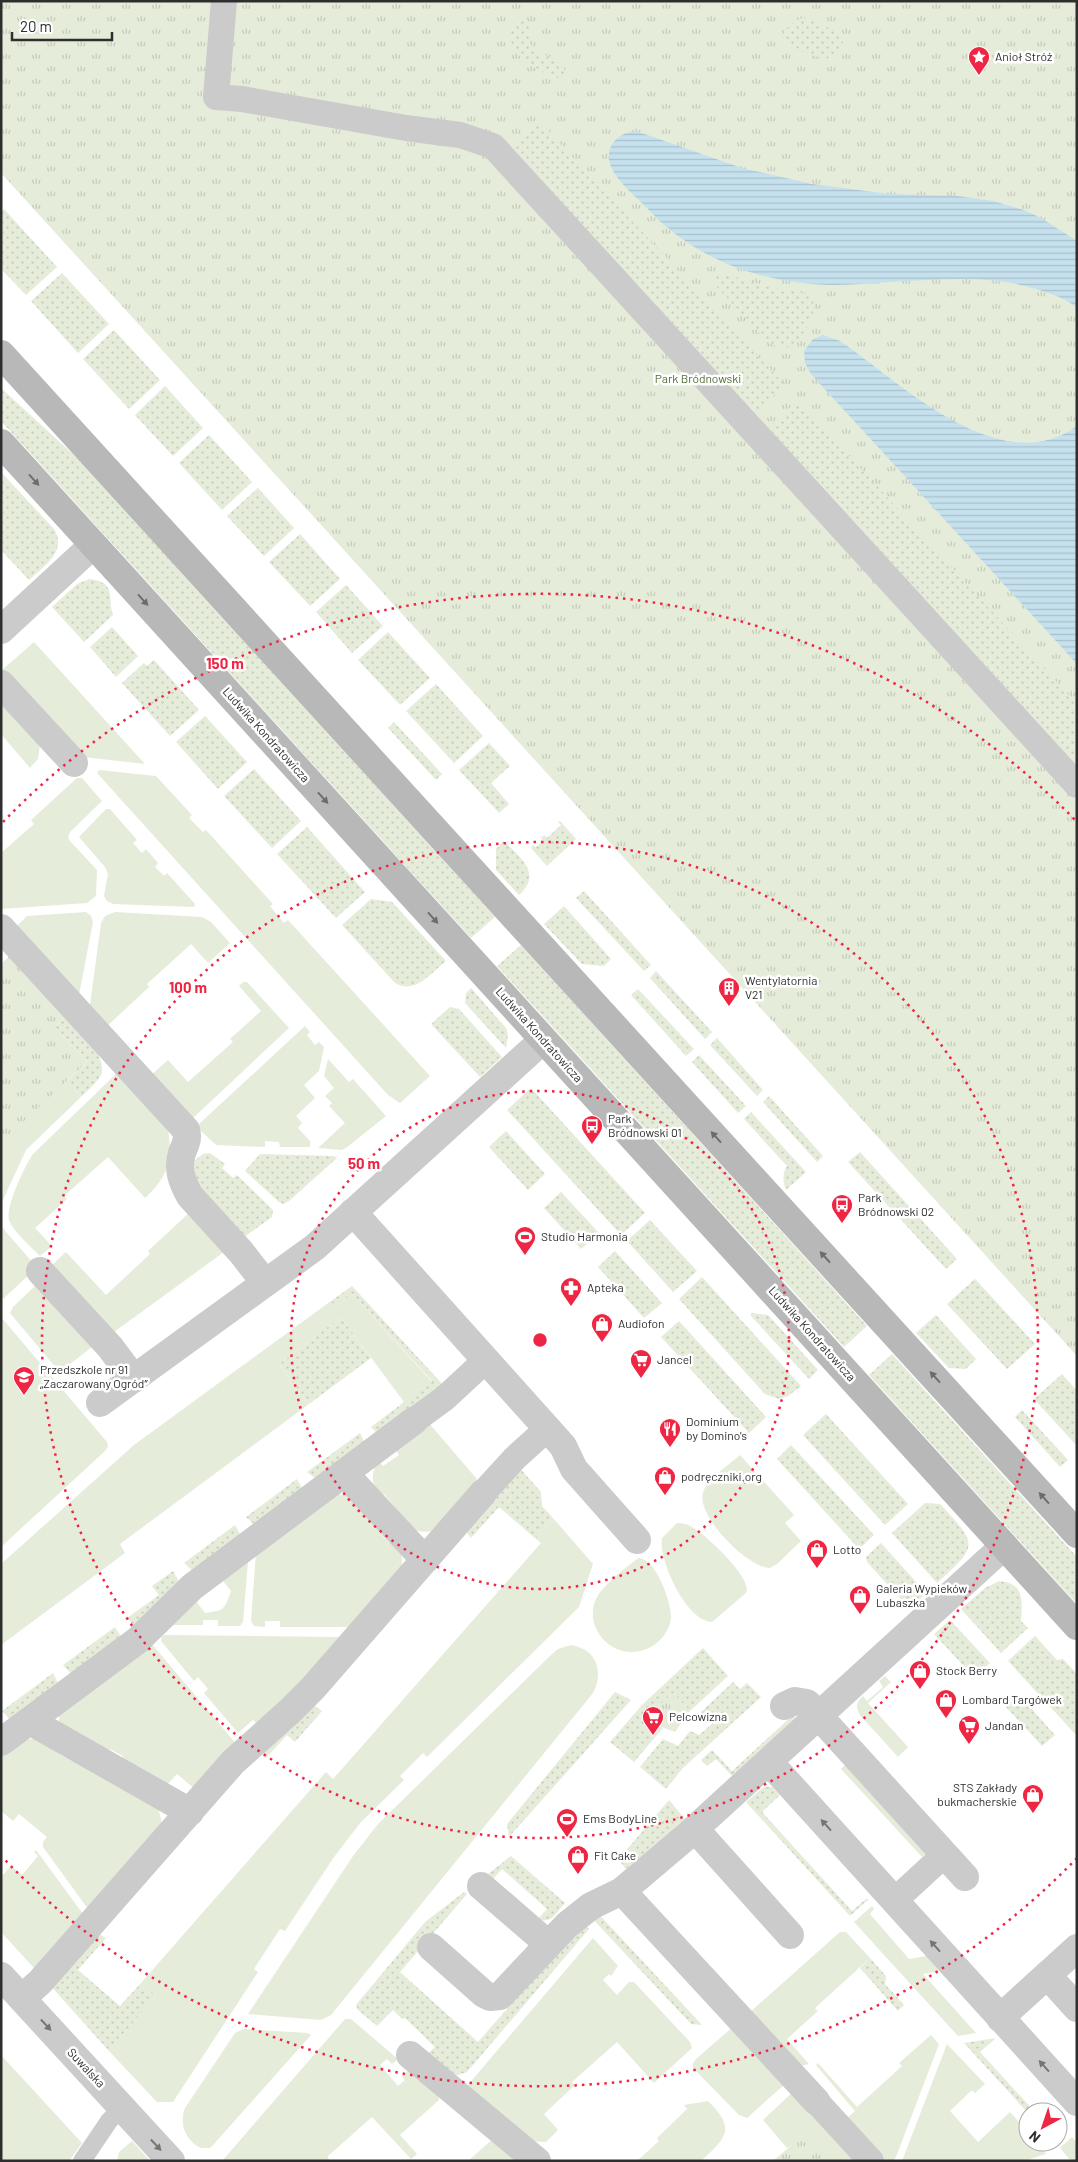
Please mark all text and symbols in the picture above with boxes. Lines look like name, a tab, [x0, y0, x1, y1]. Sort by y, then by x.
scale bar	[12, 10, 112, 42]
text: 20 m	[20, 17, 52, 35]
place icon: Anioł Stróż	[967, 45, 991, 76]
place label: Anioł Stróż	[995, 49, 1052, 63]
park label: Park Bródnowski	[655, 371, 741, 385]
one-way arrow	[28, 473, 40, 485]
one-way arrow	[137, 593, 149, 605]
text: 150 m	[206, 654, 244, 672]
street label: Ludwika Kondratowicza	[220, 684, 313, 785]
one-way arrow	[317, 791, 329, 803]
one-way arrow	[427, 911, 439, 923]
place label: Wentylatornia V21	[745, 973, 817, 1001]
building icon: Wentylatornia V21	[717, 976, 741, 1007]
text: 100 m	[169, 978, 207, 996]
street label: Ludwika Kondratowicza	[493, 984, 586, 1085]
place label: Park Bródnowski 01	[608, 1111, 682, 1139]
bus stop icon: Park Bródnowski 01	[580, 1114, 604, 1145]
one-way arrow	[710, 1132, 722, 1144]
text: 50 m	[348, 1154, 380, 1172]
place label: Park Bródnowski 02	[858, 1190, 934, 1218]
bus stop icon: Park Bródnowski 02	[830, 1193, 854, 1224]
sports icon: Studio Harmonia	[513, 1225, 537, 1256]
place label: Studio Harmonia	[541, 1229, 628, 1243]
one-way arrow	[819, 1252, 831, 1264]
pharmacy icon: Apteka	[559, 1276, 583, 1307]
place label: Apteka	[587, 1280, 624, 1294]
street label: Ludwika Kondratowicza	[766, 1283, 859, 1384]
shop icon: Audiofon	[590, 1312, 614, 1343]
place label: Audiofon	[618, 1316, 665, 1330]
centre of rings	[531, 1331, 549, 1349]
supermarket icon: Jancel	[629, 1348, 653, 1379]
place label: Jancel	[657, 1352, 692, 1366]
place label: Przedszkole nr 91 „Zaczarowany Ogród”	[40, 1362, 148, 1390]
school or university icon: Przedszkole nr 91 „Zaczarowany Ogród”	[12, 1365, 36, 1396]
one-way arrow	[929, 1372, 941, 1384]
place label: Dominium by Domino's	[686, 1414, 747, 1442]
restaurant icon: Dominium by Domino's	[658, 1417, 682, 1448]
shop icon: podręczniki.org	[653, 1465, 677, 1496]
place label: podręczniki.org	[681, 1469, 762, 1483]
one-way arrow	[1038, 1492, 1050, 1504]
shop icon: Lotto	[805, 1538, 829, 1569]
place label: Lotto	[833, 1542, 861, 1556]
place label: Galeria Wypieków Lubaszka	[876, 1581, 968, 1609]
shop icon: Galeria Wypieków Lubaszka	[848, 1584, 872, 1615]
shop icon: Stock Berry	[908, 1659, 932, 1690]
place label: Stock Berry	[936, 1663, 997, 1677]
shop icon: Lombard Targówek	[934, 1688, 958, 1719]
place label: Lombard Targówek	[962, 1692, 1062, 1706]
supermarket icon: Pelcowizna	[641, 1705, 665, 1736]
place label: Pelcowizna	[669, 1709, 727, 1723]
supermarket icon: Jandan	[957, 1714, 981, 1745]
place label: Jandan	[985, 1718, 1024, 1732]
place label: STS Zakłady bukmacherskie	[937, 1780, 1017, 1808]
shop icon: STS Zakłady bukmacherskie	[1021, 1783, 1045, 1814]
sports icon: Ems BodyLine	[555, 1807, 579, 1838]
place label: Ems BodyLine	[583, 1811, 657, 1825]
one-way arrow	[820, 1819, 832, 1831]
shop icon: Fit Cake	[566, 1844, 590, 1875]
place label: Fit Cake	[594, 1848, 636, 1862]
one-way arrow	[929, 1940, 941, 1952]
one-way arrow	[40, 2018, 52, 2030]
street label: Suwalska	[65, 2045, 108, 2090]
one-way arrow	[1038, 2060, 1050, 2072]
north arrow	[1018, 2102, 1068, 2152]
text: N	[1025, 2128, 1043, 2147]
one-way arrow	[150, 2138, 162, 2150]

